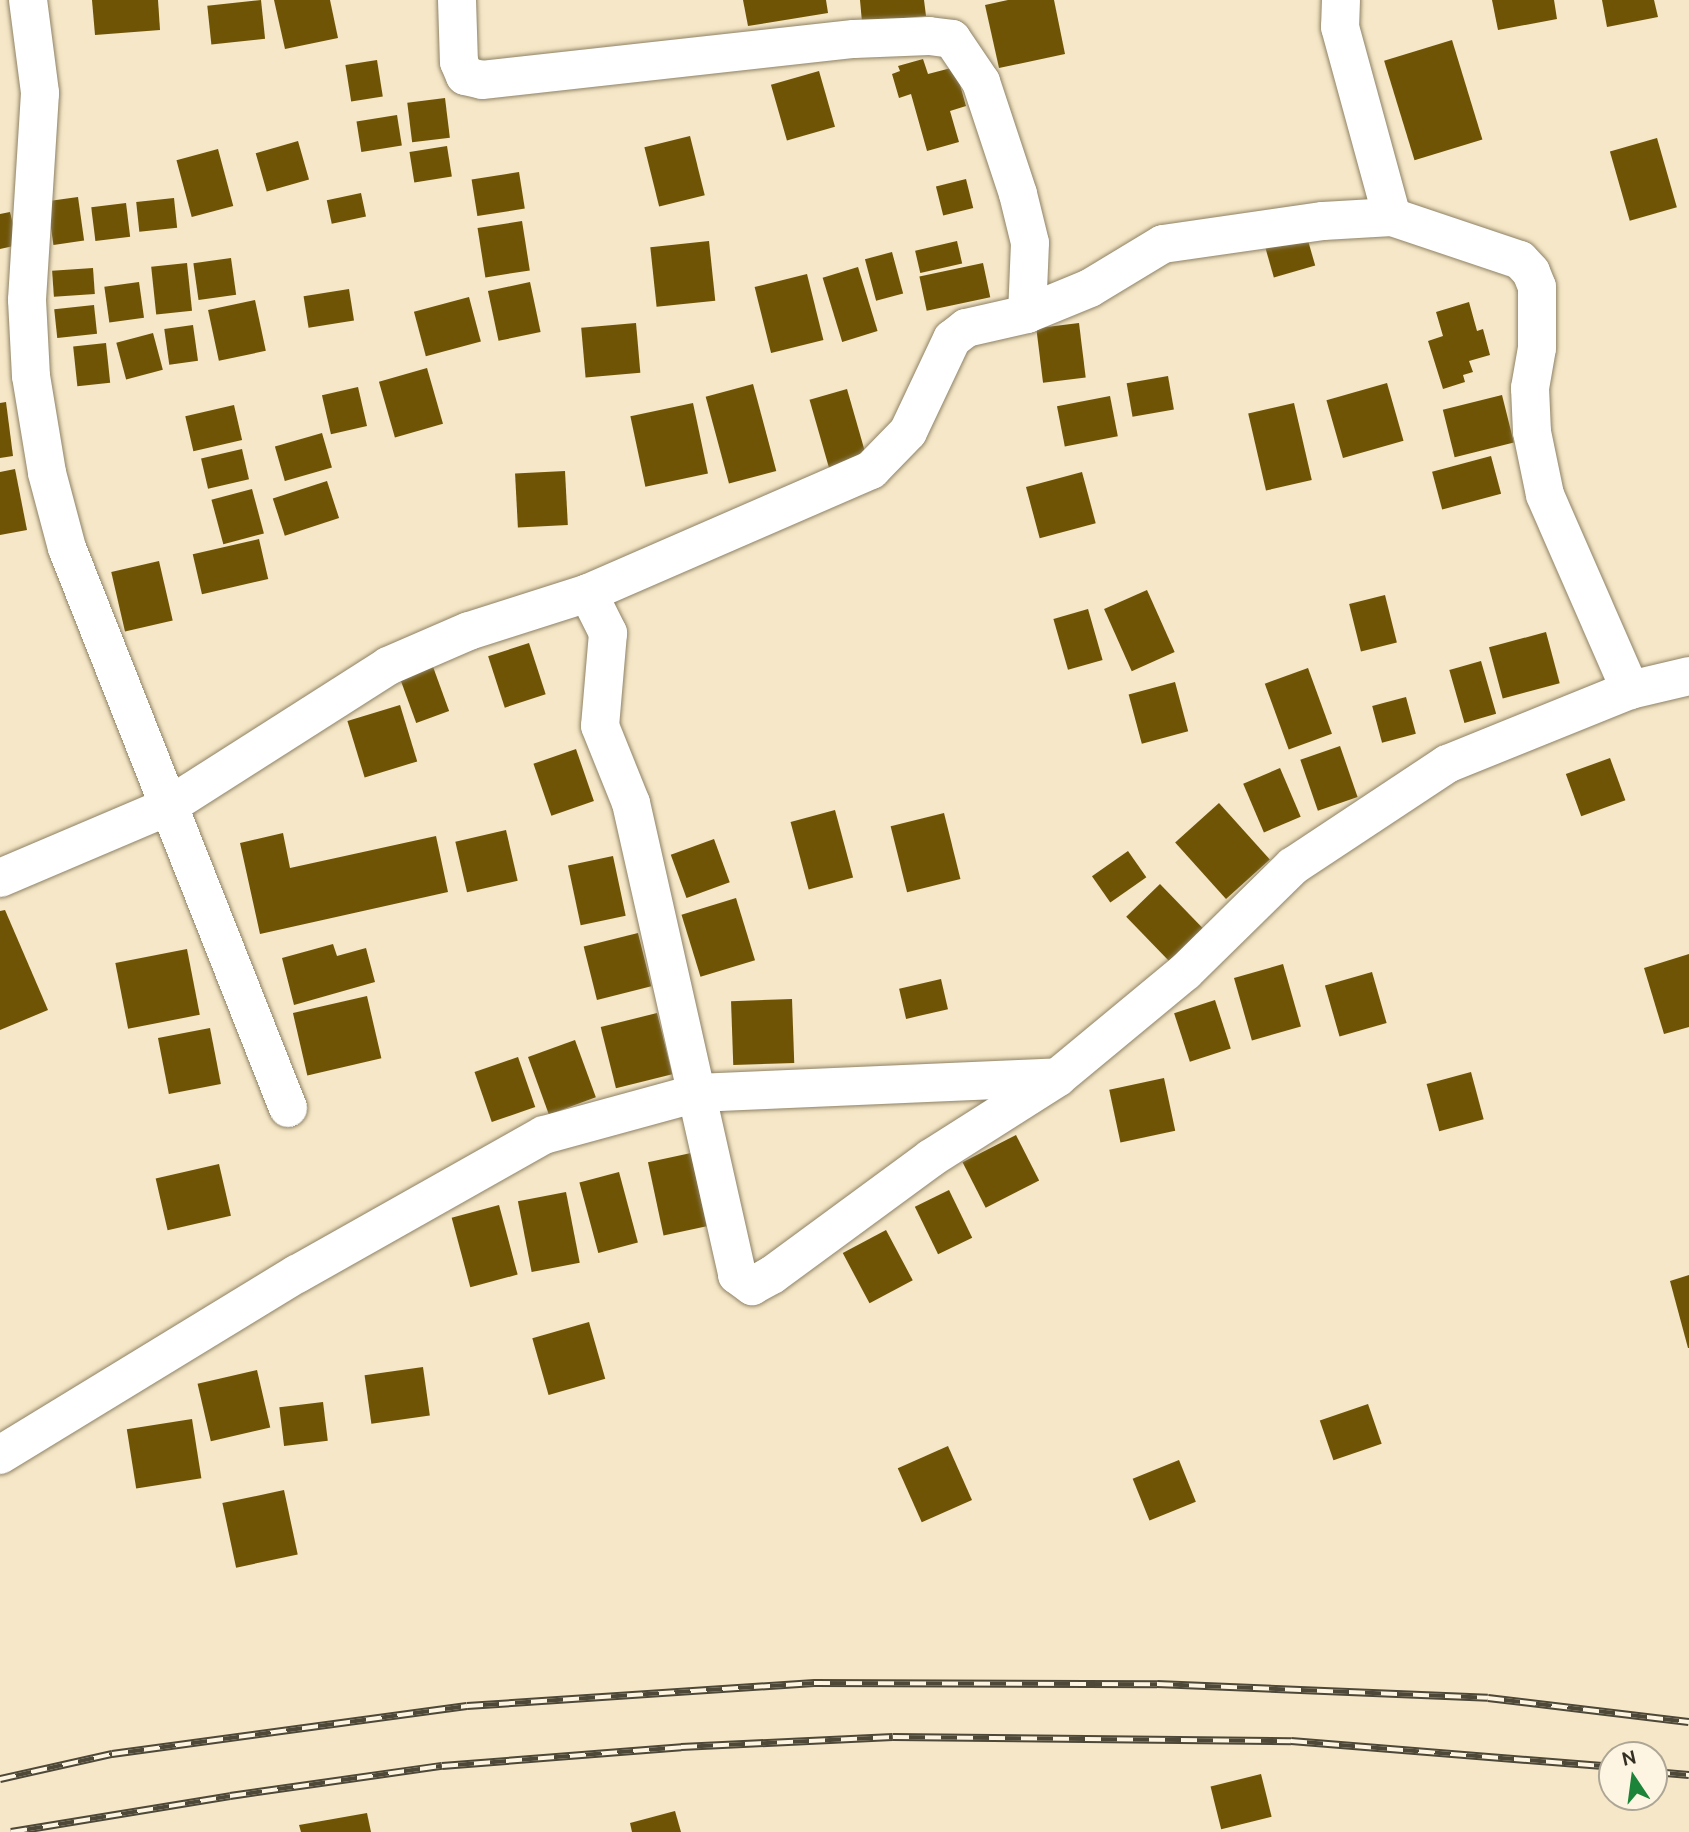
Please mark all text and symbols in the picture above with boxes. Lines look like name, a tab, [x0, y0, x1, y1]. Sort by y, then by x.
north arrow	[1598, 1741, 1668, 1811]
text: N	[1619, 1745, 1638, 1770]

